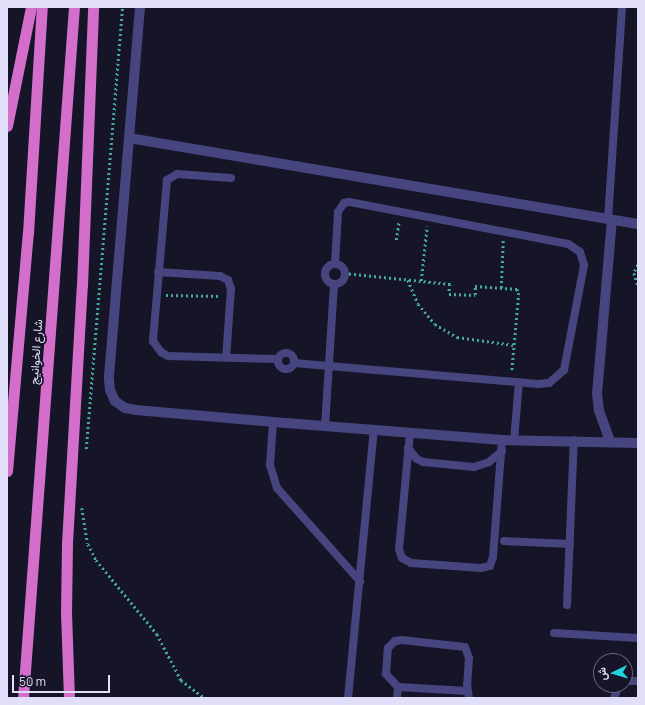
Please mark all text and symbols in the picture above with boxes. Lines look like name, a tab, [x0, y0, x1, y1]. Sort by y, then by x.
street label: شارع الخوانيج	[27, 319, 45, 385]
north arrow	[593, 653, 633, 693]
scale bar	[14, 667, 112, 693]
text: ش	[593, 667, 610, 681]
text: 50 m	[19, 673, 46, 690]

